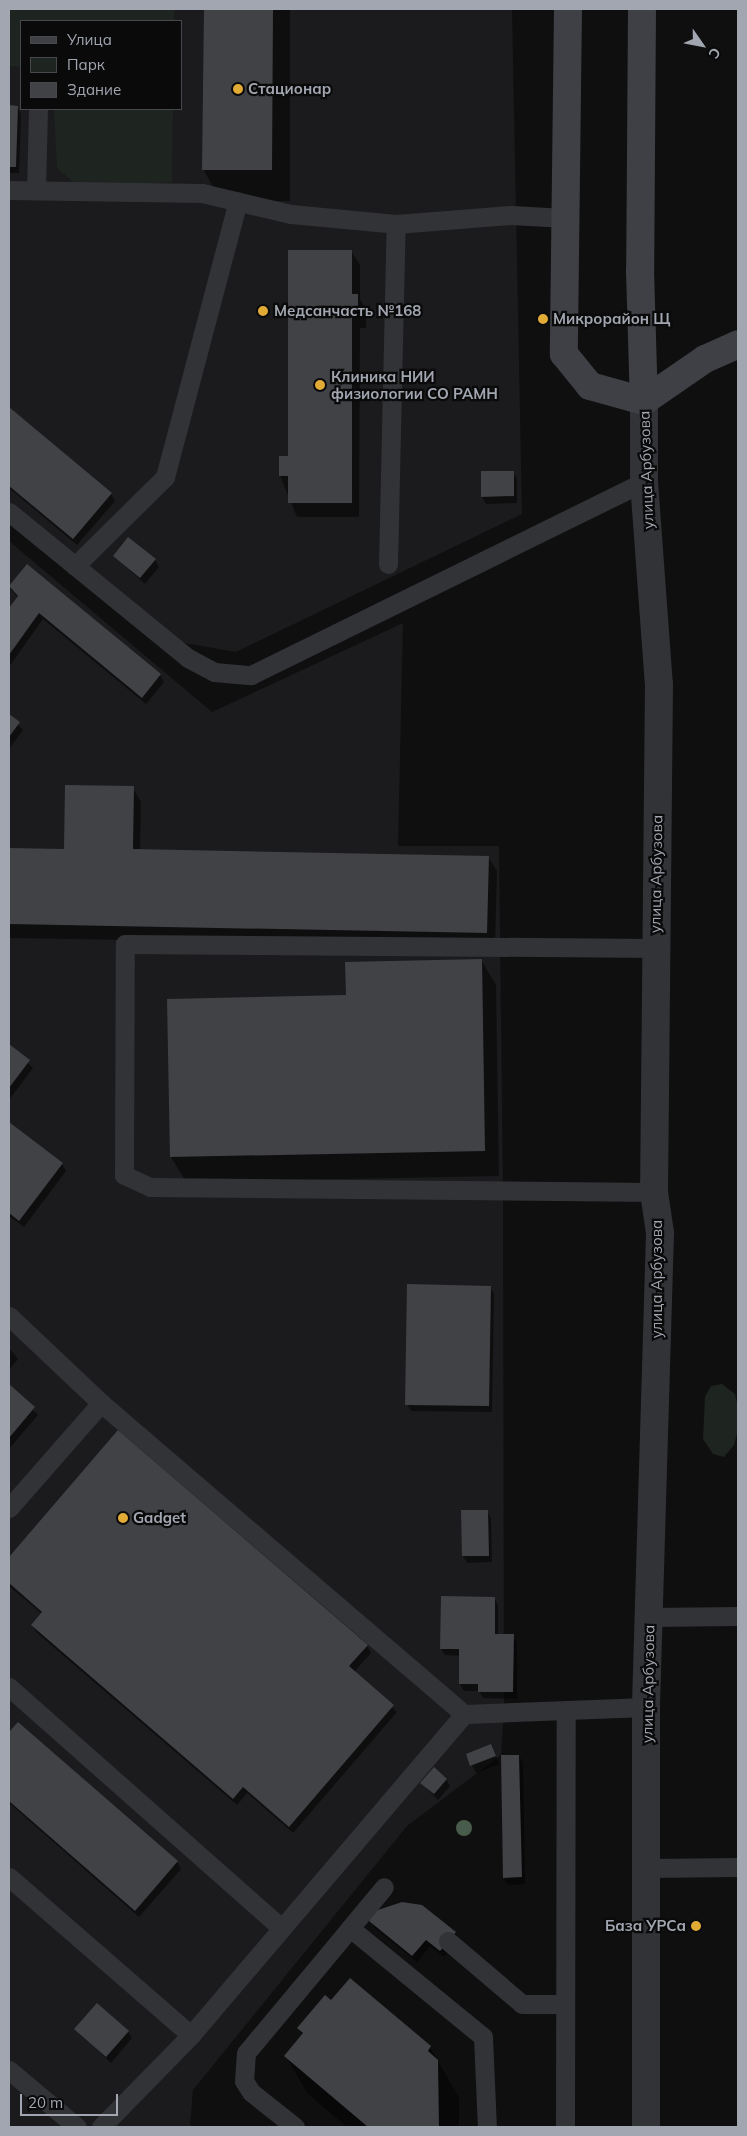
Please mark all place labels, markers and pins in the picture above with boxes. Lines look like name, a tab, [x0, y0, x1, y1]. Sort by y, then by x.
place label: Стационар	[248, 80, 331, 98]
marker: Стационар	[232, 83, 244, 95]
place label: Медсанчасть №168	[274, 302, 421, 320]
marker: Медсанчасть №168	[256, 304, 270, 318]
place label: Микрорайон Щ	[553, 310, 670, 328]
marker: Микрорайон Щ	[537, 313, 549, 325]
place label: Клиника НИИ физиологии СО РАМН	[331, 367, 498, 402]
marker: Клиника НИИ физиологии СО РАМН	[313, 378, 327, 392]
place label: Gadget	[133, 1509, 186, 1527]
marker: Gadget	[117, 1512, 129, 1524]
place label: База УРСа	[605, 1917, 686, 1935]
marker: База УРСа	[690, 1920, 702, 1932]

